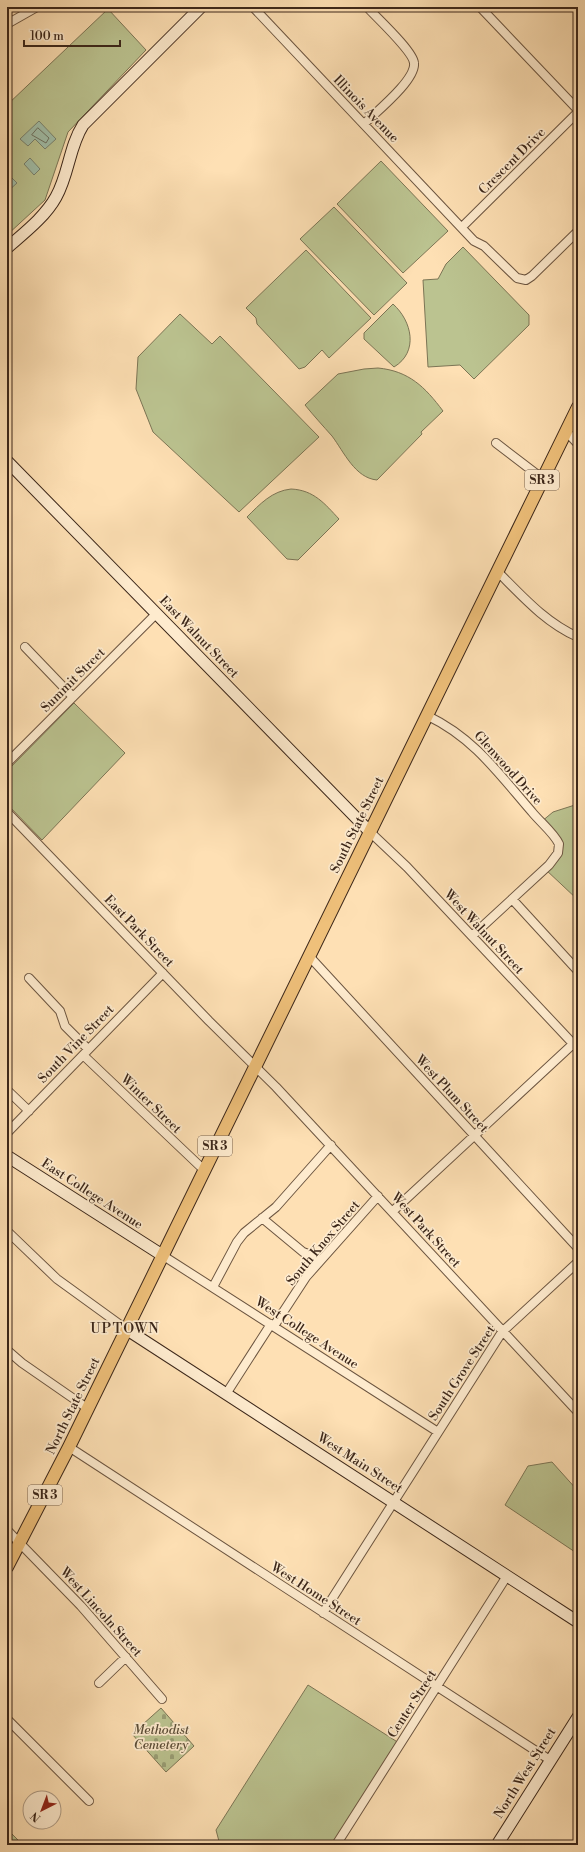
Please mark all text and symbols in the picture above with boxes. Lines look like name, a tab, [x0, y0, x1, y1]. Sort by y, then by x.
scale bar	[24, 22, 120, 48]
text: 100 m	[30, 29, 64, 44]
street label: Illinois Avenue	[330, 72, 402, 146]
street label: Crescent Drive	[475, 124, 549, 198]
road number: SR 3	[525, 470, 559, 490]
street label: East Walnut Street	[156, 593, 242, 682]
street label: Summit Street	[38, 644, 109, 715]
street label: Glenwood Drive	[470, 728, 546, 809]
street label: South State Street	[327, 774, 387, 876]
street label: West Walnut Street	[440, 886, 528, 978]
street label: East Park Street	[101, 892, 178, 971]
street label: South Vine Street	[35, 1001, 118, 1086]
street label: West Plum Street	[411, 1051, 492, 1136]
street label: Winter Street	[117, 1070, 185, 1137]
road number: SR 3	[198, 1136, 232, 1156]
street label: East College Avenue	[38, 1155, 146, 1233]
street label: West Park Street	[387, 1188, 464, 1271]
street label: South Knox Street	[283, 1197, 364, 1289]
street label: West College Avenue	[252, 1293, 362, 1373]
district label: UPTOWN	[90, 1320, 160, 1338]
street label: South Grove Street	[425, 1322, 499, 1424]
street label: North State Street	[43, 1355, 104, 1457]
street label: West Main Street	[313, 1429, 406, 1497]
road number: SR 3	[28, 1485, 62, 1505]
street label: West Home Street	[267, 1558, 364, 1629]
street label: West Lincoln Street	[56, 1563, 146, 1660]
street label: Center Street	[384, 1667, 440, 1741]
park label: Methodist Cemetery	[133, 1722, 190, 1753]
street label: North West Street	[491, 1724, 560, 1821]
north arrow	[22, 1790, 62, 1830]
text: N	[28, 1808, 44, 1825]

